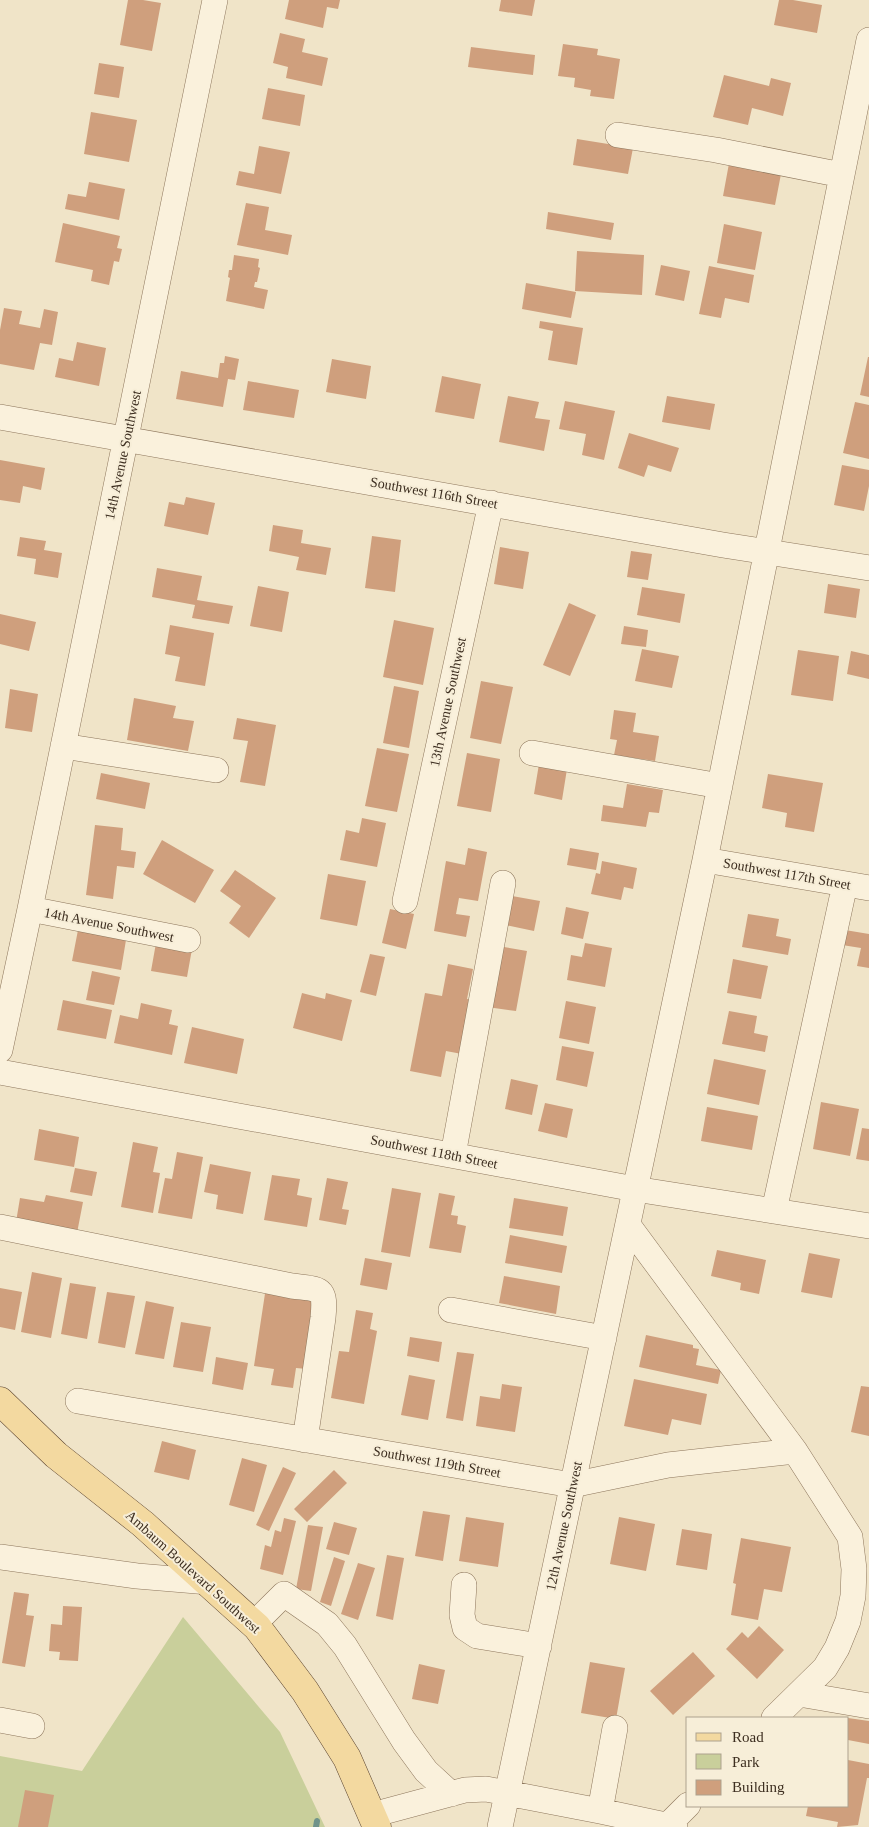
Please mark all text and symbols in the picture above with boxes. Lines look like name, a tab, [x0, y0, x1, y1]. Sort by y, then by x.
street label: 14th Avenue Southwest	[102, 389, 144, 521]
street label: Southwest 116th Street	[369, 474, 499, 512]
street label: 13th Avenue Southwest	[427, 636, 469, 768]
street label: Southwest 117th Street	[722, 855, 852, 893]
street label: 14th Avenue Southwest	[43, 905, 175, 945]
street label: Southwest 118th Street	[369, 1132, 499, 1172]
street label: Southwest 119th Street	[372, 1443, 502, 1481]
street label: 12th Avenue Southwest	[543, 1460, 585, 1592]
street label: Ambaum Boulevard Southwest	[123, 1508, 263, 1636]
legend	[686, 1717, 849, 1807]
text: Road	[732, 1729, 764, 1745]
text: Park	[732, 1754, 760, 1770]
text: Building	[732, 1779, 785, 1795]

